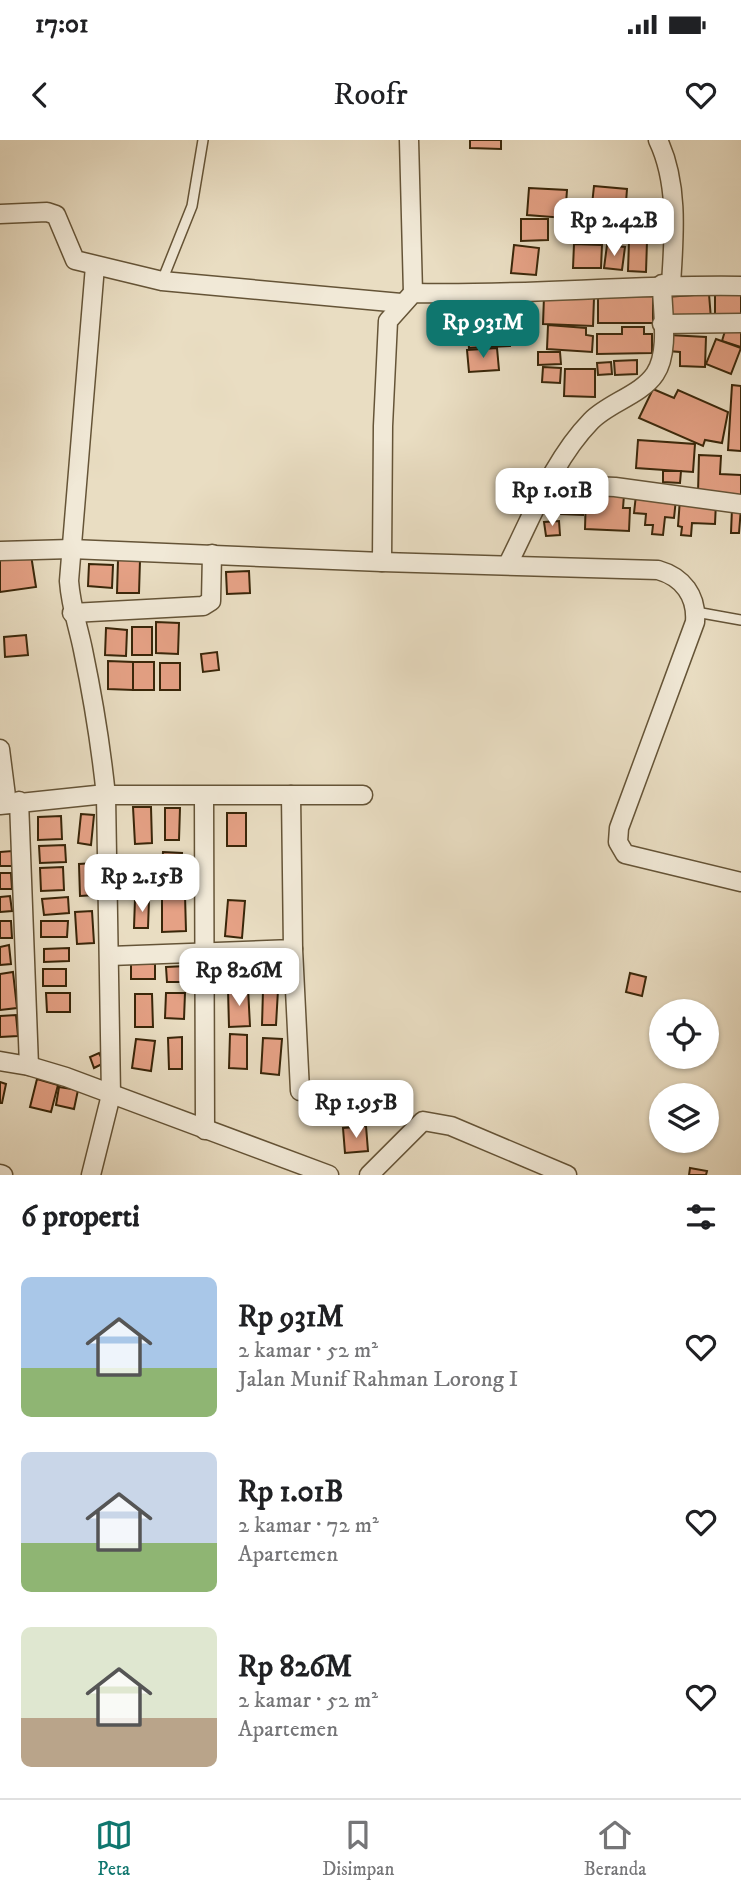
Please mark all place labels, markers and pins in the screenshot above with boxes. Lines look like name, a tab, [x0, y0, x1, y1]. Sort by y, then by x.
pin: Rp 2.42B	[542, 198, 686, 258]
pin: Rp 931M	[418, 300, 548, 360]
pin: Rp 1.01B	[480, 468, 624, 528]
pin: Rp 2.15B	[70, 854, 214, 914]
pin: Rp 826M	[174, 948, 304, 1008]
pin: Rp 1.95B	[284, 1080, 428, 1140]

